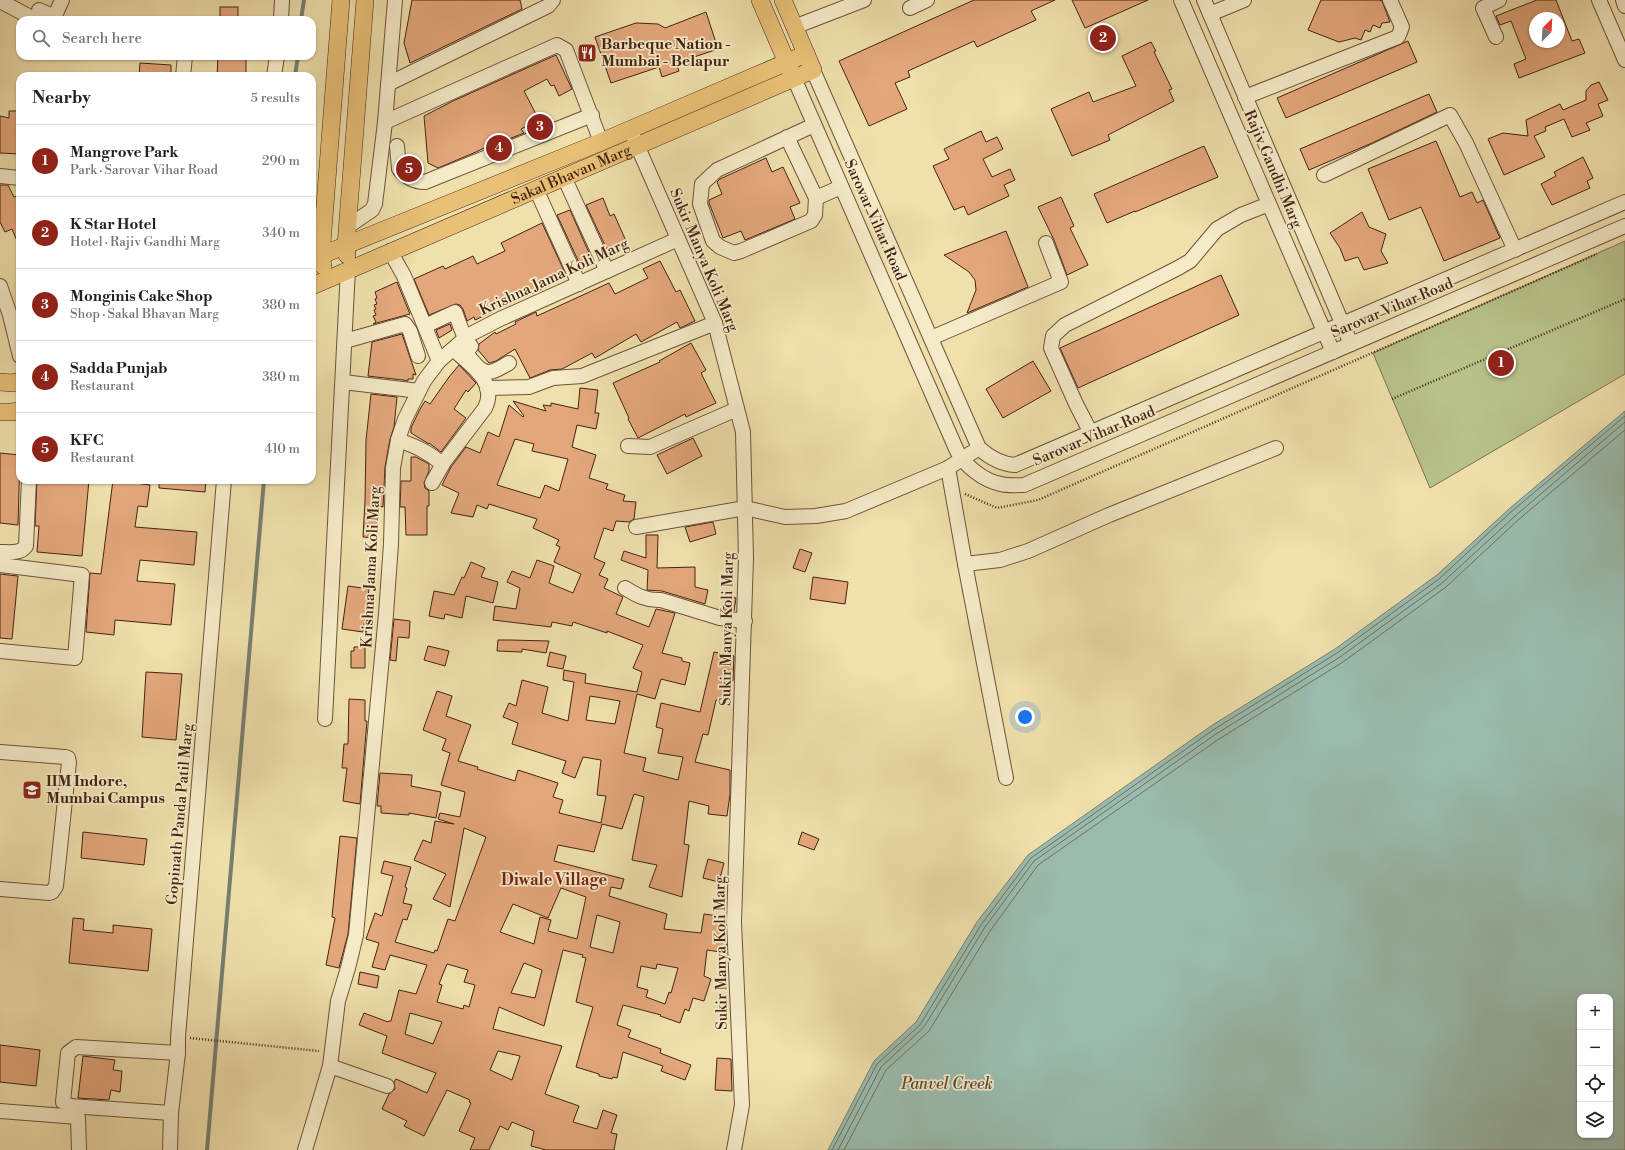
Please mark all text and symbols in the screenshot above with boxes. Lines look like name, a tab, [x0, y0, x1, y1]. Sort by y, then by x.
north arrow	[1529, 12, 1565, 48]
search box	[16, 16, 316, 60]
pin: 2	[1090, 23, 1116, 53]
icon: search	[30, 27, 52, 49]
text: Search here	[62, 29, 142, 48]
place label: Barbeque Nation - Mumbai - Belapur	[601, 35, 731, 71]
restaurant icon: Barbeque Nation - Mumbai - Belapur	[576, 42, 598, 64]
text: Nearby	[32, 87, 91, 109]
text: 5 results	[251, 90, 300, 106]
street label: Rajiv Gandhi Marg	[1239, 107, 1307, 231]
pin: 3	[527, 112, 553, 142]
pin: 4	[486, 133, 512, 163]
street label: Sakal Bhavan Marg	[508, 140, 634, 209]
text: Mangrove Park	[70, 143, 179, 162]
text: 1	[42, 153, 48, 169]
text: 290 m	[262, 153, 300, 169]
pin: 5	[396, 154, 422, 184]
street label: Sarovar Vihar Road	[840, 156, 910, 284]
text: Park · Sarovar Vihar Road	[70, 162, 218, 178]
street label: Sukir Manya Koli Marg	[665, 186, 743, 335]
text: K Star Hotel	[70, 215, 157, 234]
text: 2	[41, 225, 49, 241]
text: 340 m	[262, 225, 300, 241]
text: Hotel · Rajiv Gandhi Marg	[70, 234, 220, 250]
street label: Krishna Jama Koli Marg	[476, 234, 632, 320]
street label: Sarovar Vihar Road	[1328, 273, 1456, 342]
text: Monginis Cake Shop	[70, 287, 213, 306]
text: 3	[41, 297, 49, 313]
text: 380 m	[262, 297, 300, 313]
text: Shop · Sakal Bhavan Marg	[70, 306, 219, 322]
pin: 1	[1488, 348, 1514, 378]
text: Sadda Punjab	[70, 359, 168, 378]
text: 4	[41, 369, 49, 385]
text: 380 m	[262, 369, 300, 385]
text: Restaurant	[70, 378, 135, 394]
street label: Sarovar Vihar Road	[1030, 401, 1158, 470]
text: KFC	[70, 431, 103, 450]
text: 5	[41, 441, 49, 457]
text: 410 m	[264, 441, 300, 457]
text: Restaurant	[70, 450, 135, 466]
street label: Krishna Jama Koli Marg	[357, 485, 385, 649]
street label: Sukir Manya Koli Marg	[716, 552, 738, 706]
your location	[1015, 707, 1035, 727]
street label: Gopinath Panda Patil Marg	[163, 722, 197, 906]
place label: IIM Indore, Mumbai Campus	[46, 772, 165, 808]
school or university icon: IIM Indore, Mumbai Campus	[21, 779, 43, 801]
district label: Diwale Village	[501, 870, 607, 890]
street label: Sukir Manya Koli Marg	[710, 876, 732, 1030]
map controls	[1577, 994, 1613, 1138]
button: +	[1577, 994, 1613, 1030]
button: −	[1577, 1030, 1613, 1066]
button: locate	[1577, 1066, 1613, 1102]
water label: Panvel Creek	[900, 1074, 993, 1094]
button: layers	[1577, 1102, 1613, 1138]

